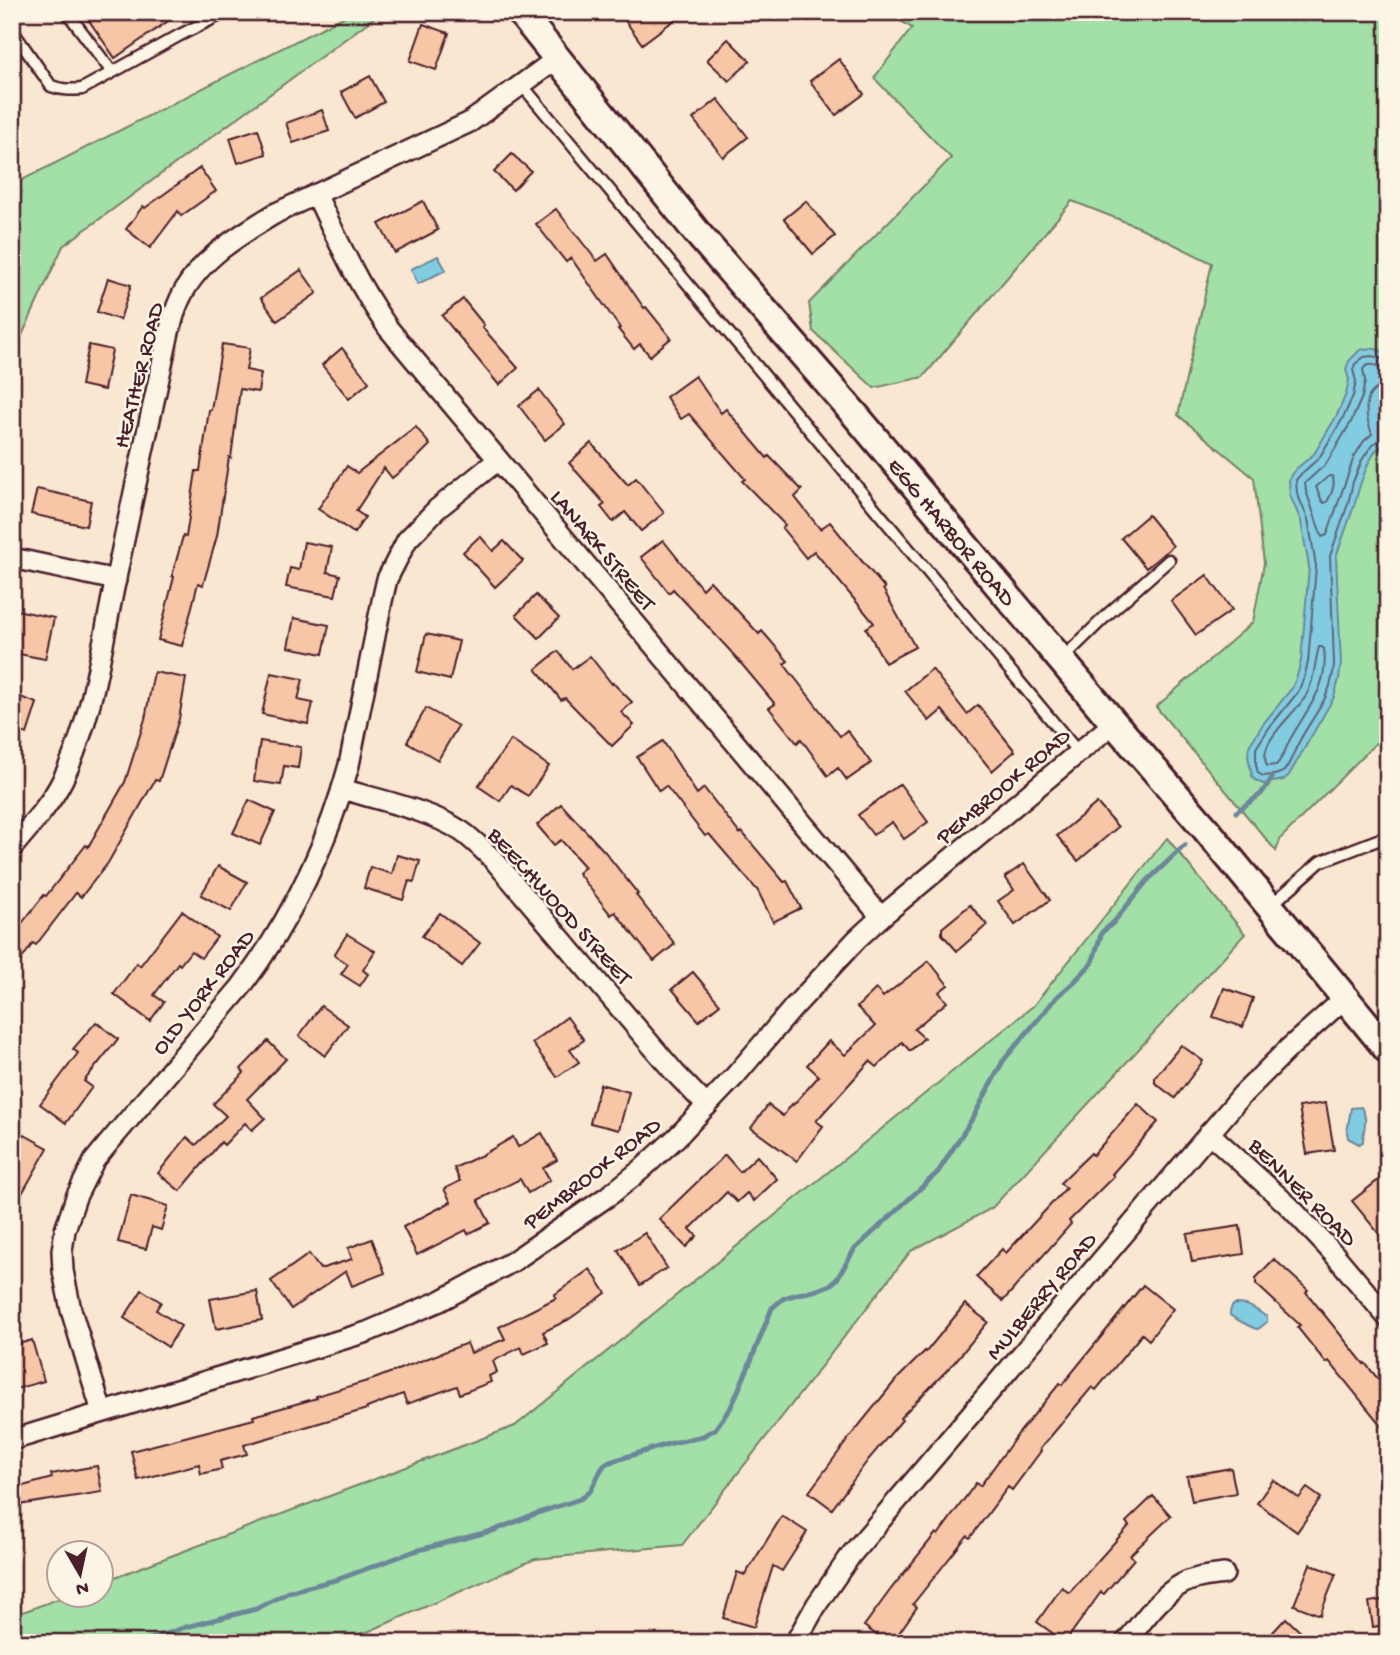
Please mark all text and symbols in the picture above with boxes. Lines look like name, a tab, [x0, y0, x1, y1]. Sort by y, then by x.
street label: HEATHER ROAD	[109, 299, 172, 452]
street label: EGG HARBOR ROAD	[880, 454, 1021, 614]
street label: LANARK STREET	[543, 485, 661, 618]
street label: PEMBROOK ROAD	[931, 723, 1078, 852]
street label: BEECHWOOD STREET	[480, 822, 637, 993]
street label: OLD YORK ROAD	[147, 924, 263, 1061]
street label: PEMBROOK ROAD	[518, 1112, 668, 1237]
street label: BENNER ROAD	[1241, 1133, 1362, 1254]
street label: MULBERRY ROAD	[981, 1227, 1105, 1367]
north arrow	[46, 1540, 116, 1610]
text: N	[74, 1575, 90, 1600]

